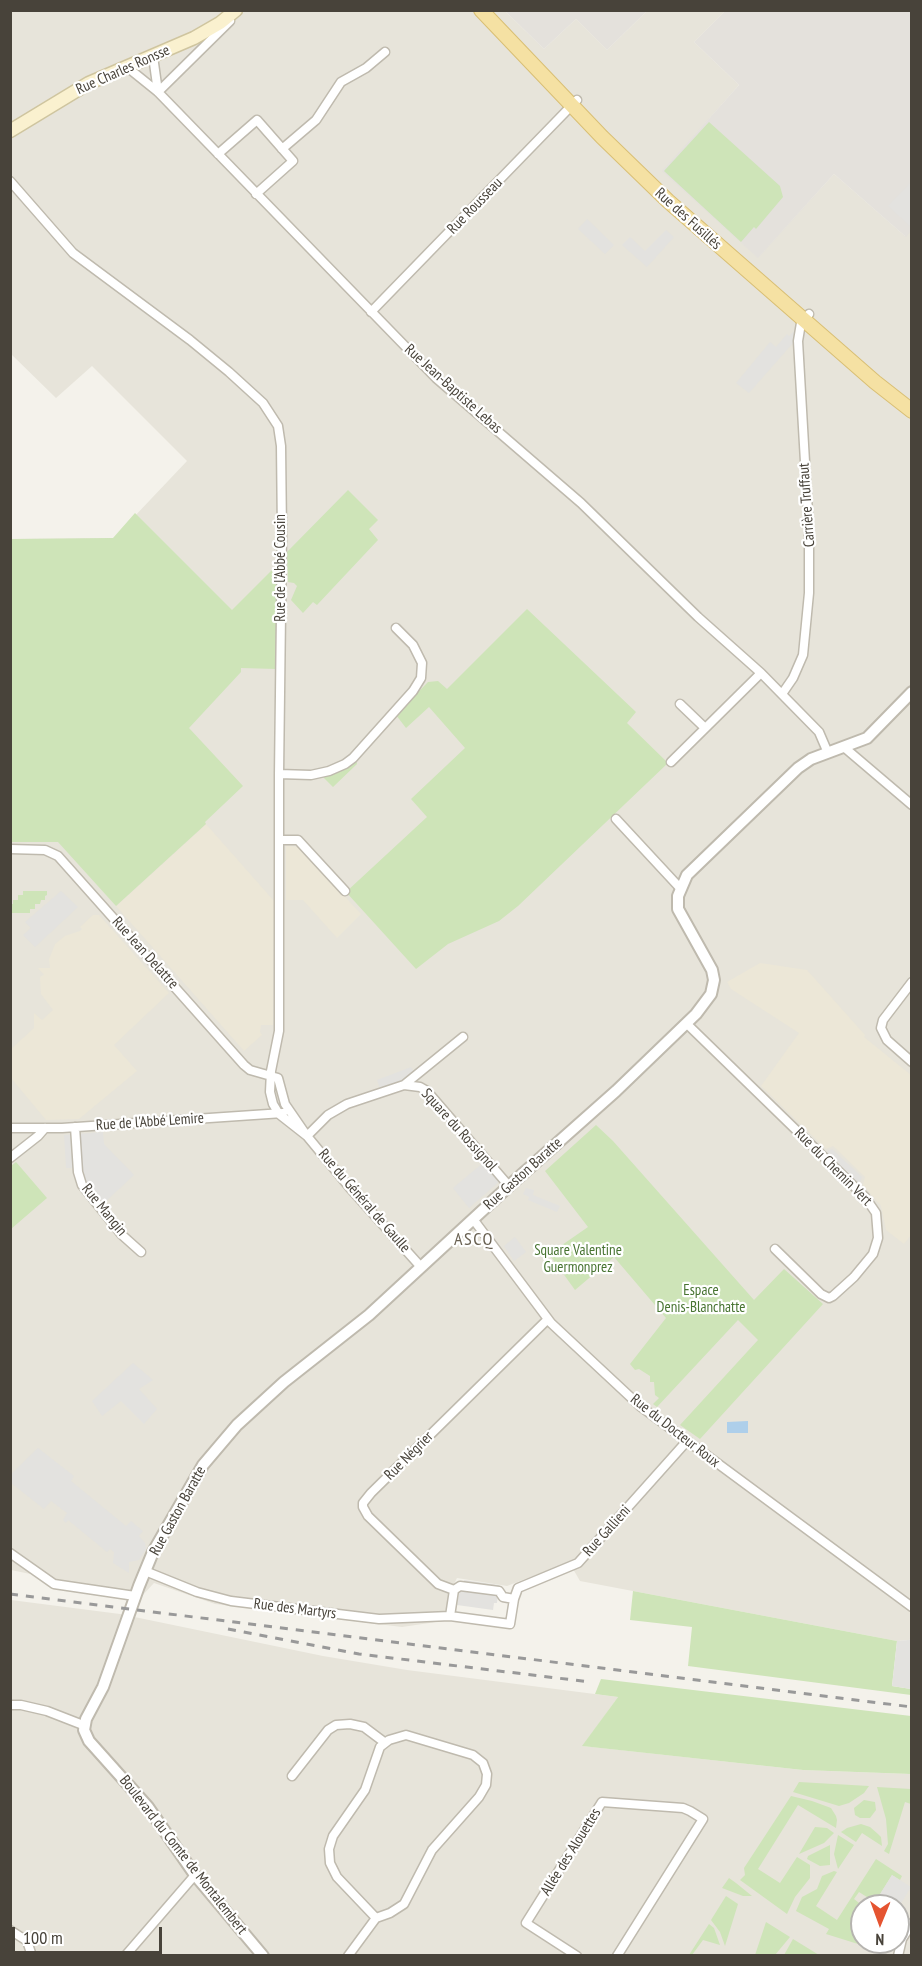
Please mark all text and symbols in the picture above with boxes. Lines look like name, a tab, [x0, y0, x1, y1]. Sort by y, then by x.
street label: Rue Charles Ronsse	[73, 41, 173, 99]
street label: Rue Rousseau	[444, 174, 506, 238]
street label: Rue des Fusillés	[651, 184, 725, 254]
street label: Rue Jean-Baptiste Lebas	[401, 341, 505, 437]
street label: Carrière Truffaut	[795, 462, 819, 548]
street label: Rue de l'Abbé Cousin	[272, 514, 290, 622]
street label: Rue Jean Delattre	[108, 913, 182, 993]
street label: Square du Rossignol	[417, 1085, 501, 1175]
street label: Rue de l'Abbé Lemire	[95, 1109, 205, 1135]
street label: Rue du Chemin Vert	[790, 1124, 876, 1210]
street label: Rue Gaston Baratte	[480, 1134, 566, 1214]
street label: Rue du Général de Gaulle	[314, 1146, 414, 1256]
street label: Rue Mangin	[78, 1180, 130, 1240]
district label: ASCQ	[454, 1229, 494, 1251]
park label: Square Valentine Guermonprez	[534, 1242, 622, 1277]
park label: Espace Denis-Blanchatte	[657, 1282, 745, 1317]
street label: Rue du Docteur Roux	[627, 1390, 723, 1472]
street label: Rue Négrier	[381, 1428, 437, 1484]
street label: Rue Gaston Baratte	[146, 1463, 210, 1559]
street label: Rue Gallieni	[579, 1502, 635, 1560]
street label: Rue des Martyrs	[253, 1595, 337, 1623]
street label: Boulevard du Comte de Montalembert	[115, 1772, 251, 1938]
street label: Allée des Alouettes	[537, 1805, 605, 1899]
north arrow	[850, 1894, 910, 1954]
scale bar	[15, 1915, 165, 1953]
text: 100 m	[23, 1926, 63, 1949]
text: N	[875, 1930, 884, 1950]

